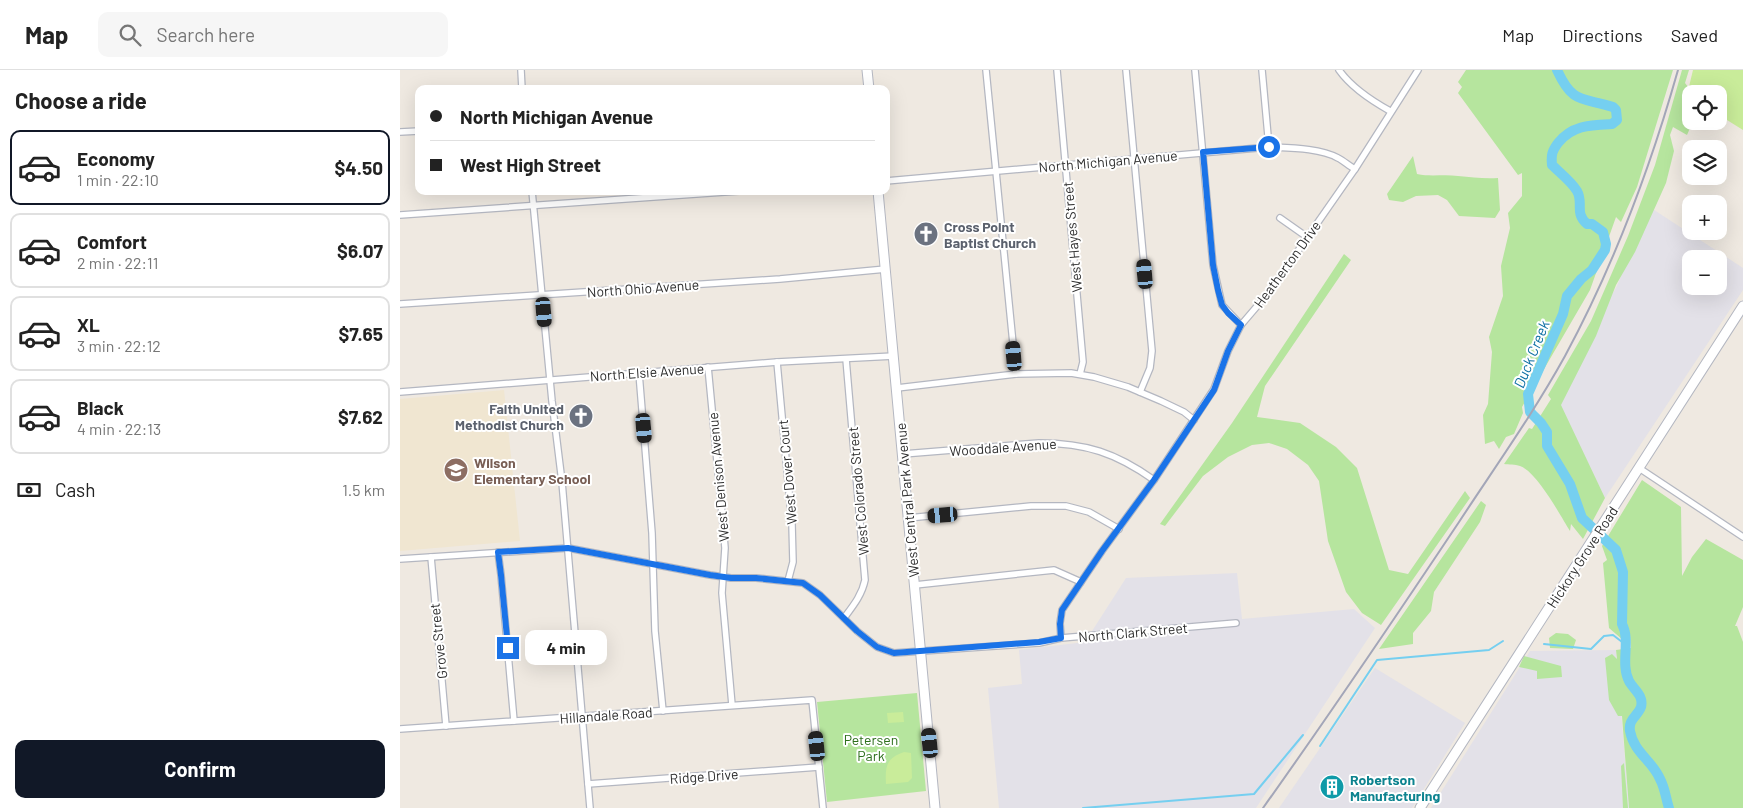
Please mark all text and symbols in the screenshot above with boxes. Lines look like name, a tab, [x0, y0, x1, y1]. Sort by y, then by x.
search box	[98, 12, 448, 57]
text: Map	[25, 20, 68, 49]
icon: search	[116, 21, 144, 49]
text: Search here	[156, 23, 255, 46]
text: Map	[1502, 24, 1534, 46]
text: Directions	[1562, 24, 1643, 46]
text: Saved	[1671, 24, 1718, 46]
map controls	[1682, 85, 1727, 295]
button: locate	[1682, 85, 1727, 130]
text: Choose a ride	[15, 87, 147, 113]
text: North Michigan Avenue	[460, 105, 653, 128]
route start	[1258, 136, 1280, 158]
button: layers	[1682, 140, 1727, 185]
icon: car	[17, 145, 62, 190]
street label: North Michigan Avenue	[1038, 146, 1178, 176]
text: Economy	[77, 147, 155, 170]
text: West High Street	[460, 153, 601, 176]
text: $4.50	[334, 156, 383, 179]
text: 1 min · 22:10	[77, 170, 159, 189]
street label: West Hayes Street	[1059, 181, 1085, 293]
button: +	[1682, 195, 1727, 240]
street label: Heatherton Drive	[1250, 217, 1324, 311]
place label: Cross Point Baptist Church	[944, 218, 1036, 251]
church icon: Cross Point Baptist Church	[913, 221, 939, 247]
icon: car	[17, 228, 62, 273]
text: Comfort	[77, 230, 147, 253]
text: $6.07	[337, 239, 383, 262]
button: −	[1682, 250, 1727, 295]
text: 2 min · 22:11	[77, 253, 158, 272]
car	[1136, 258, 1153, 290]
street label: North Ohio Avenue	[586, 276, 700, 300]
car	[535, 296, 552, 328]
icon: car	[17, 311, 62, 356]
text: XL	[77, 313, 100, 336]
water label: Duck Creek	[1509, 317, 1553, 390]
text: $7.65	[338, 322, 383, 345]
text: 3 min · 22:12	[77, 336, 161, 355]
car	[1005, 340, 1022, 372]
street label: North Elsie Avenue	[589, 360, 705, 384]
icon: car	[17, 394, 62, 439]
text: Black	[77, 396, 124, 419]
place label: Faith United Methodist Church	[455, 400, 564, 433]
church icon: Faith United Methodist Church	[568, 403, 594, 429]
text: $7.62	[338, 405, 383, 428]
car	[635, 412, 652, 444]
street label: West Denison Avenue	[704, 412, 732, 542]
text: 4 min · 22:13	[77, 419, 161, 438]
street label: West Dover Court	[774, 419, 800, 525]
street label: West Central Park Avenue	[892, 422, 922, 578]
street label: West Colorado Street	[844, 426, 872, 556]
street label: Wooddale Avenue	[949, 435, 1057, 459]
place label: Wilson Elementary School	[474, 454, 591, 487]
school or university icon: Wilson Elementary School	[443, 457, 469, 483]
icon: cash	[15, 476, 43, 504]
text: Cash	[55, 478, 96, 501]
text: 1.5 km	[342, 480, 385, 499]
street label: Hickory Grove Road	[1543, 503, 1621, 611]
car	[927, 506, 958, 524]
street label: Grove Street	[426, 602, 450, 680]
street label: North Clark Street	[1078, 619, 1188, 645]
callout: 4 min	[526, 630, 608, 666]
route end	[497, 637, 519, 659]
text: 4 min	[546, 638, 586, 657]
street label: Hillandale Road	[559, 703, 653, 727]
car	[920, 727, 939, 759]
car	[807, 730, 826, 762]
park label: Petersen Park	[844, 731, 898, 764]
button: Confirm	[15, 740, 385, 798]
street label: Ridge Drive	[669, 765, 739, 787]
place label: Robertson Manufacturing	[1350, 771, 1440, 804]
building icon: Robertson Manufacturing	[1319, 774, 1345, 800]

